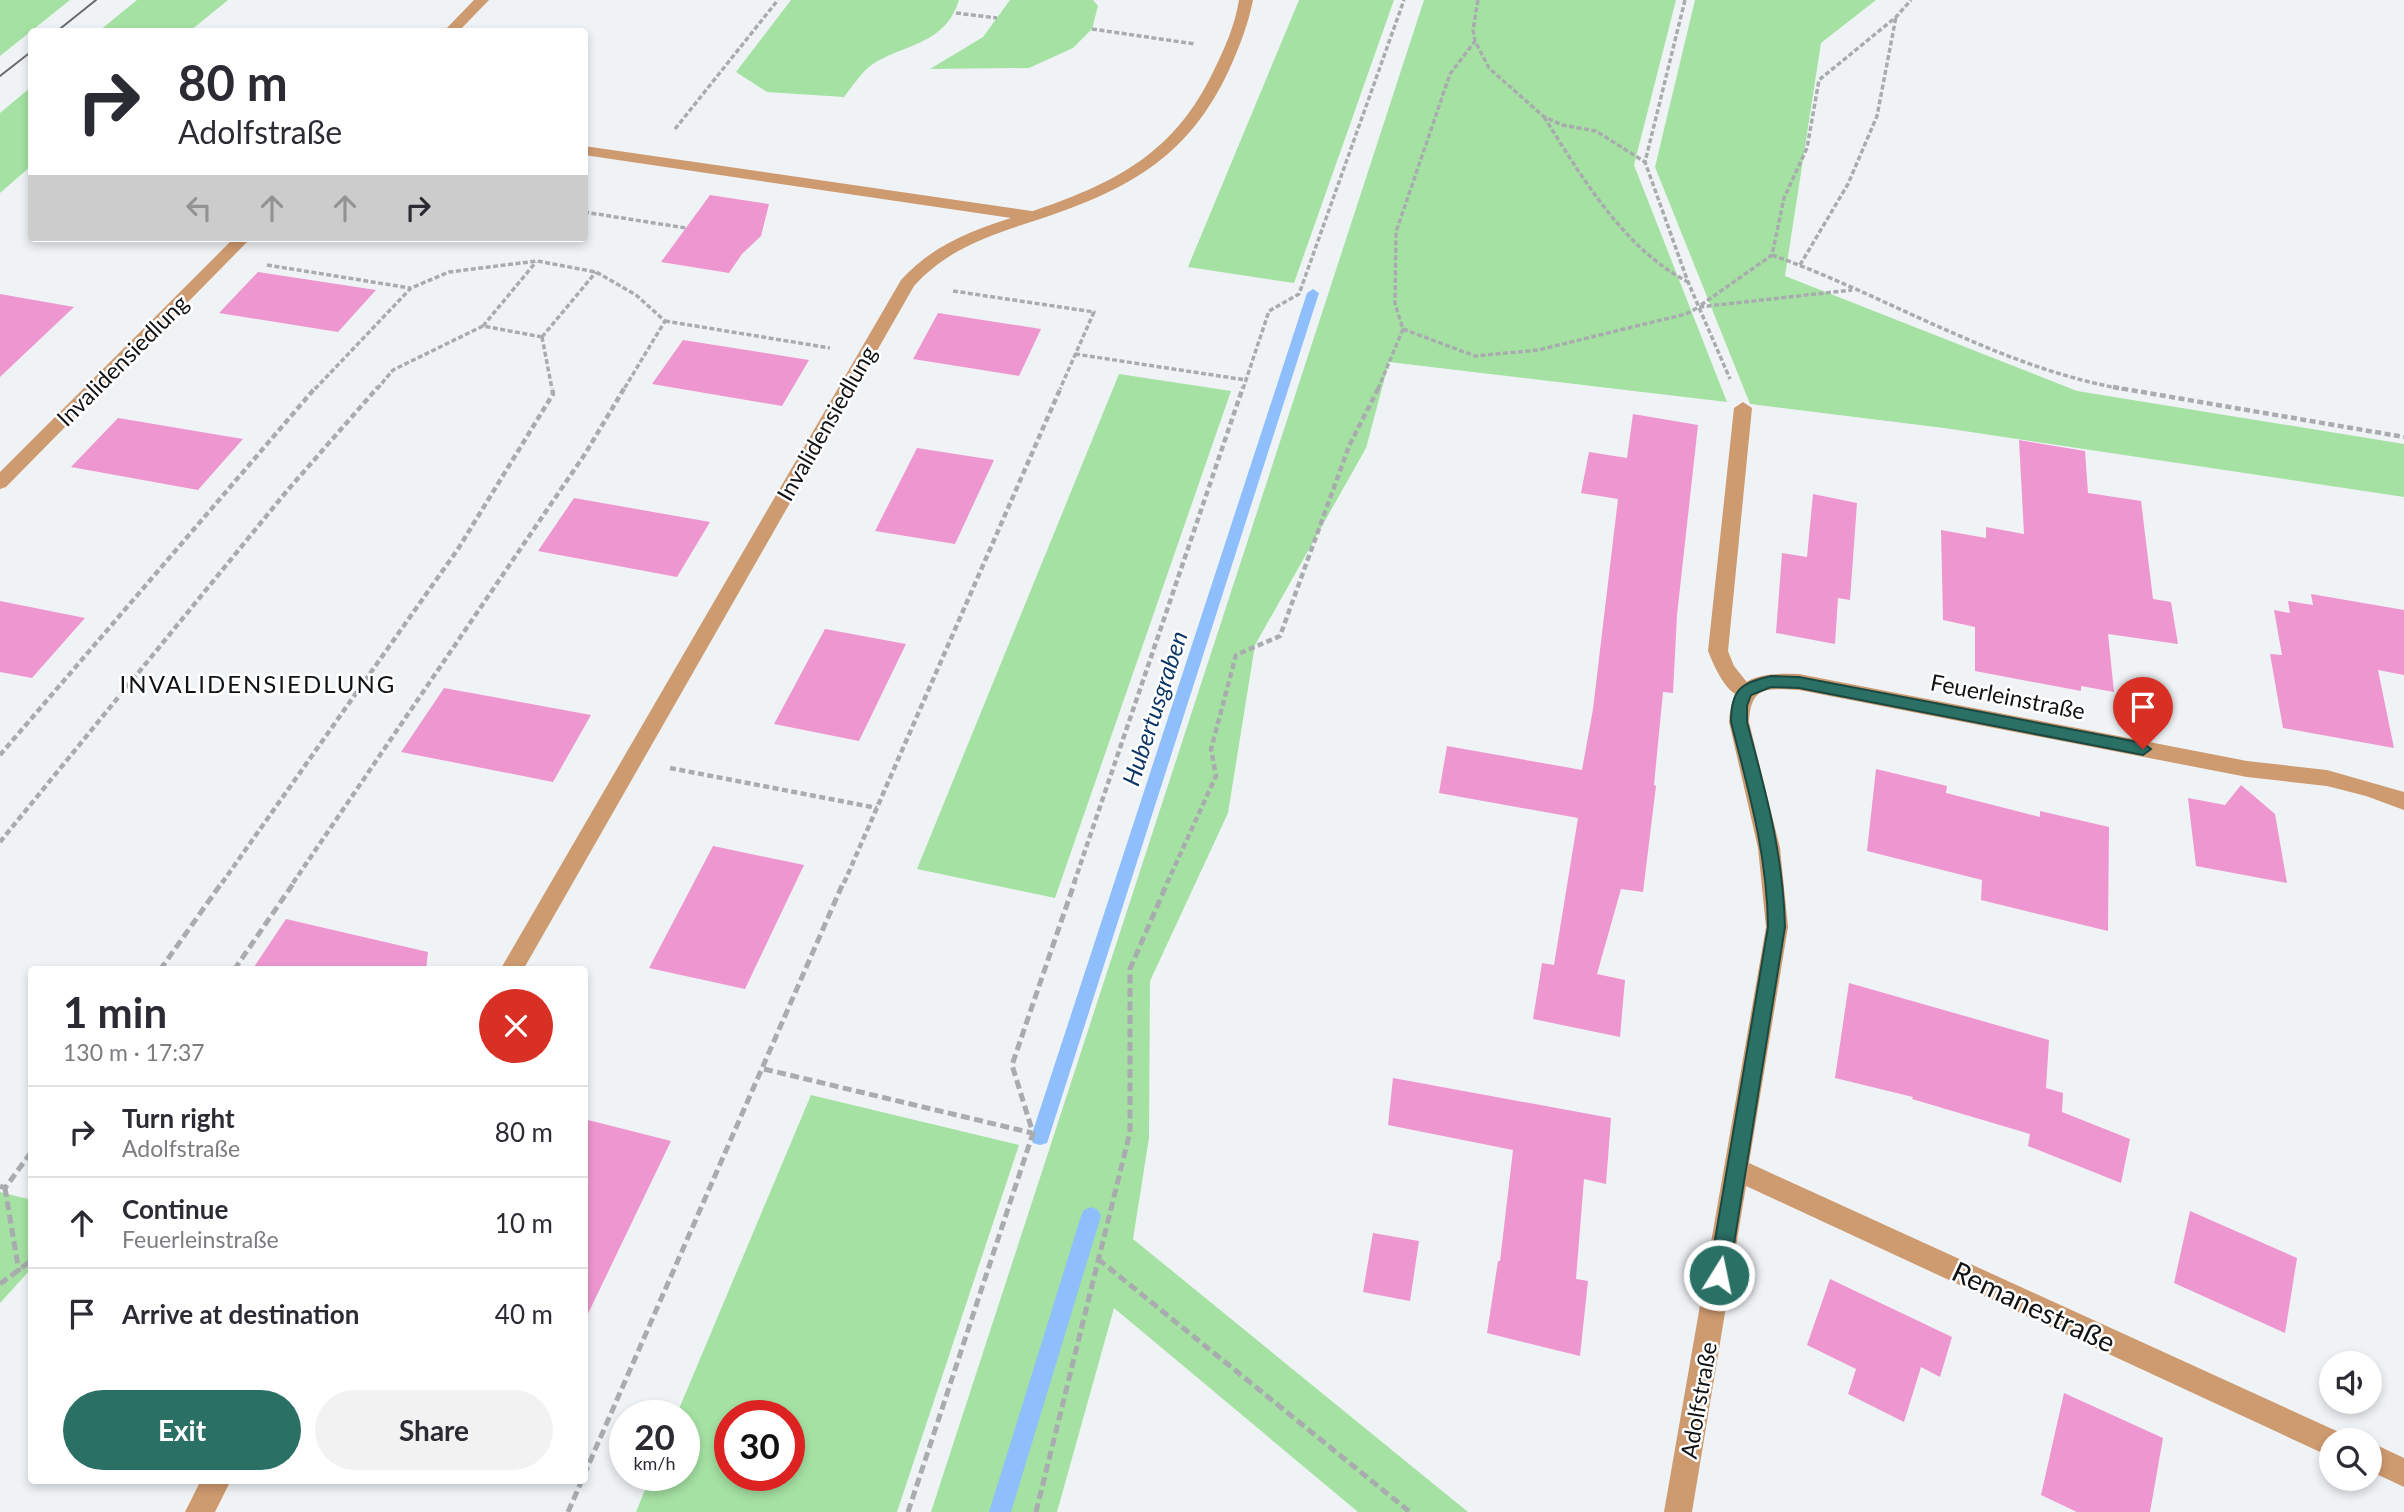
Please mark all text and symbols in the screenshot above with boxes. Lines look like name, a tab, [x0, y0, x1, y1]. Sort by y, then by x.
text: 80 m	[178, 53, 288, 111]
icon: right	[63, 56, 154, 147]
text: Adolfstraße	[178, 112, 342, 151]
icon: left	[180, 189, 218, 227]
icon: ahead	[253, 189, 291, 227]
icon: ahead	[326, 189, 364, 227]
icon: right	[399, 189, 437, 227]
street label: Invalidensiedlung	[50, 288, 194, 432]
street label: Invalidensiedlung	[770, 341, 882, 505]
water label: Hubertusgraben	[1115, 627, 1193, 789]
street label: Feuerleinstraße	[1928, 667, 2088, 725]
district label: INVALIDENSIEDLUNG	[120, 669, 396, 698]
pin	[2113, 677, 2173, 749]
icon: arrive	[2124, 688, 2162, 726]
text: 1 min	[63, 987, 167, 1037]
button: close	[479, 989, 553, 1063]
text: 130 m · 17:37	[63, 1038, 205, 1066]
text: Turn right	[122, 1102, 235, 1134]
icon: right	[63, 1113, 101, 1151]
text: 80 m	[495, 1116, 553, 1148]
text: Adolfstraße	[122, 1134, 240, 1162]
text: Continue	[122, 1193, 228, 1225]
icon: ahead	[63, 1204, 101, 1242]
text: 10 m	[495, 1207, 553, 1239]
text: Feuerleinstraße	[122, 1225, 279, 1253]
position arrow	[1682, 1238, 1756, 1312]
street label: Remanestraße	[1947, 1253, 2121, 1359]
icon: arrive	[63, 1295, 101, 1333]
text: Arrive at destination	[122, 1298, 359, 1330]
text: 40 m	[495, 1298, 553, 1330]
street label: Adolfstraße	[1674, 1339, 1722, 1461]
map controls	[2319, 1351, 2382, 1491]
button: sound	[2319, 1351, 2382, 1414]
button: Exit	[63, 1390, 301, 1470]
button: Share	[315, 1390, 553, 1470]
speed limit sign: 30	[714, 1400, 805, 1491]
text: 20	[634, 1415, 675, 1457]
button: search	[2319, 1428, 2382, 1491]
text: km/h	[633, 1452, 676, 1474]

